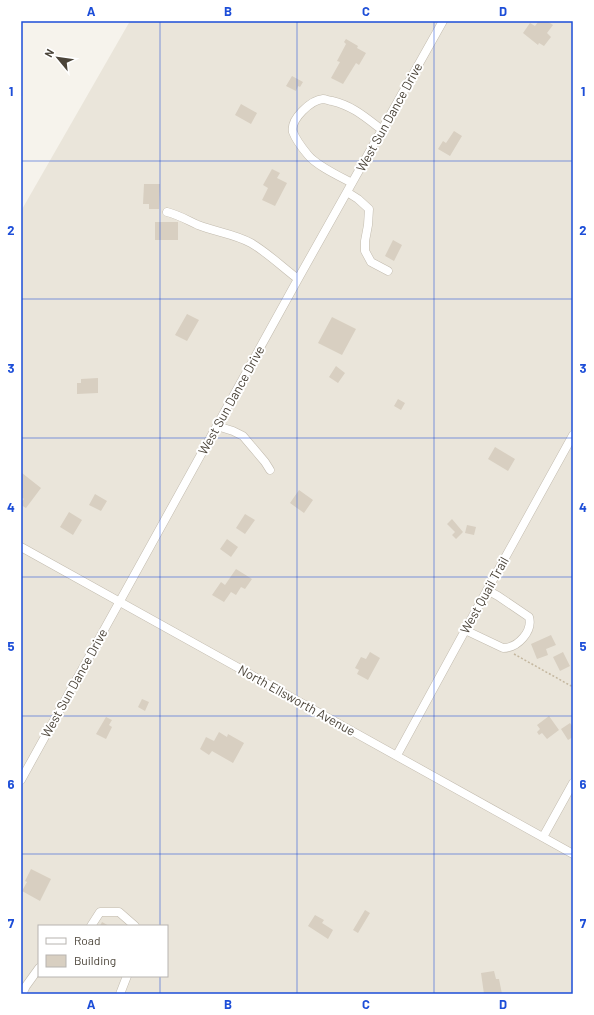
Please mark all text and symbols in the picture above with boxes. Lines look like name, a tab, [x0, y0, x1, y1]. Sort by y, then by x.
text: A	[87, 3, 96, 19]
text: B	[224, 3, 232, 19]
text: C	[362, 3, 370, 19]
text: D	[499, 3, 507, 19]
north arrow	[38, 38, 78, 78]
text: N	[41, 47, 56, 59]
street label: West Sun Dance Drive	[352, 60, 426, 174]
text: 1	[9, 83, 13, 99]
text: 1	[581, 83, 585, 99]
text: 2	[7, 222, 15, 238]
text: 2	[579, 222, 587, 238]
street label: West Sun Dance Drive	[194, 343, 268, 457]
text: 3	[7, 360, 15, 376]
text: 3	[579, 360, 587, 376]
text: 4	[7, 499, 15, 515]
text: 4	[579, 499, 587, 515]
street label: West Quail Trail	[456, 554, 512, 636]
street label: West Sun Dance Drive	[37, 626, 111, 740]
text: 5	[7, 638, 15, 654]
text: 5	[579, 638, 587, 654]
street label: North Ellsworth Avenue	[236, 661, 358, 739]
text: 6	[8, 776, 15, 792]
text: 6	[580, 776, 587, 792]
text: 7	[8, 915, 15, 931]
text: 7	[580, 915, 587, 931]
legend	[38, 925, 168, 977]
text: Road	[74, 933, 101, 947]
text: Building	[74, 953, 116, 967]
text: A	[87, 996, 96, 1012]
text: B	[224, 996, 232, 1012]
text: C	[362, 996, 370, 1012]
text: D	[499, 996, 507, 1012]

